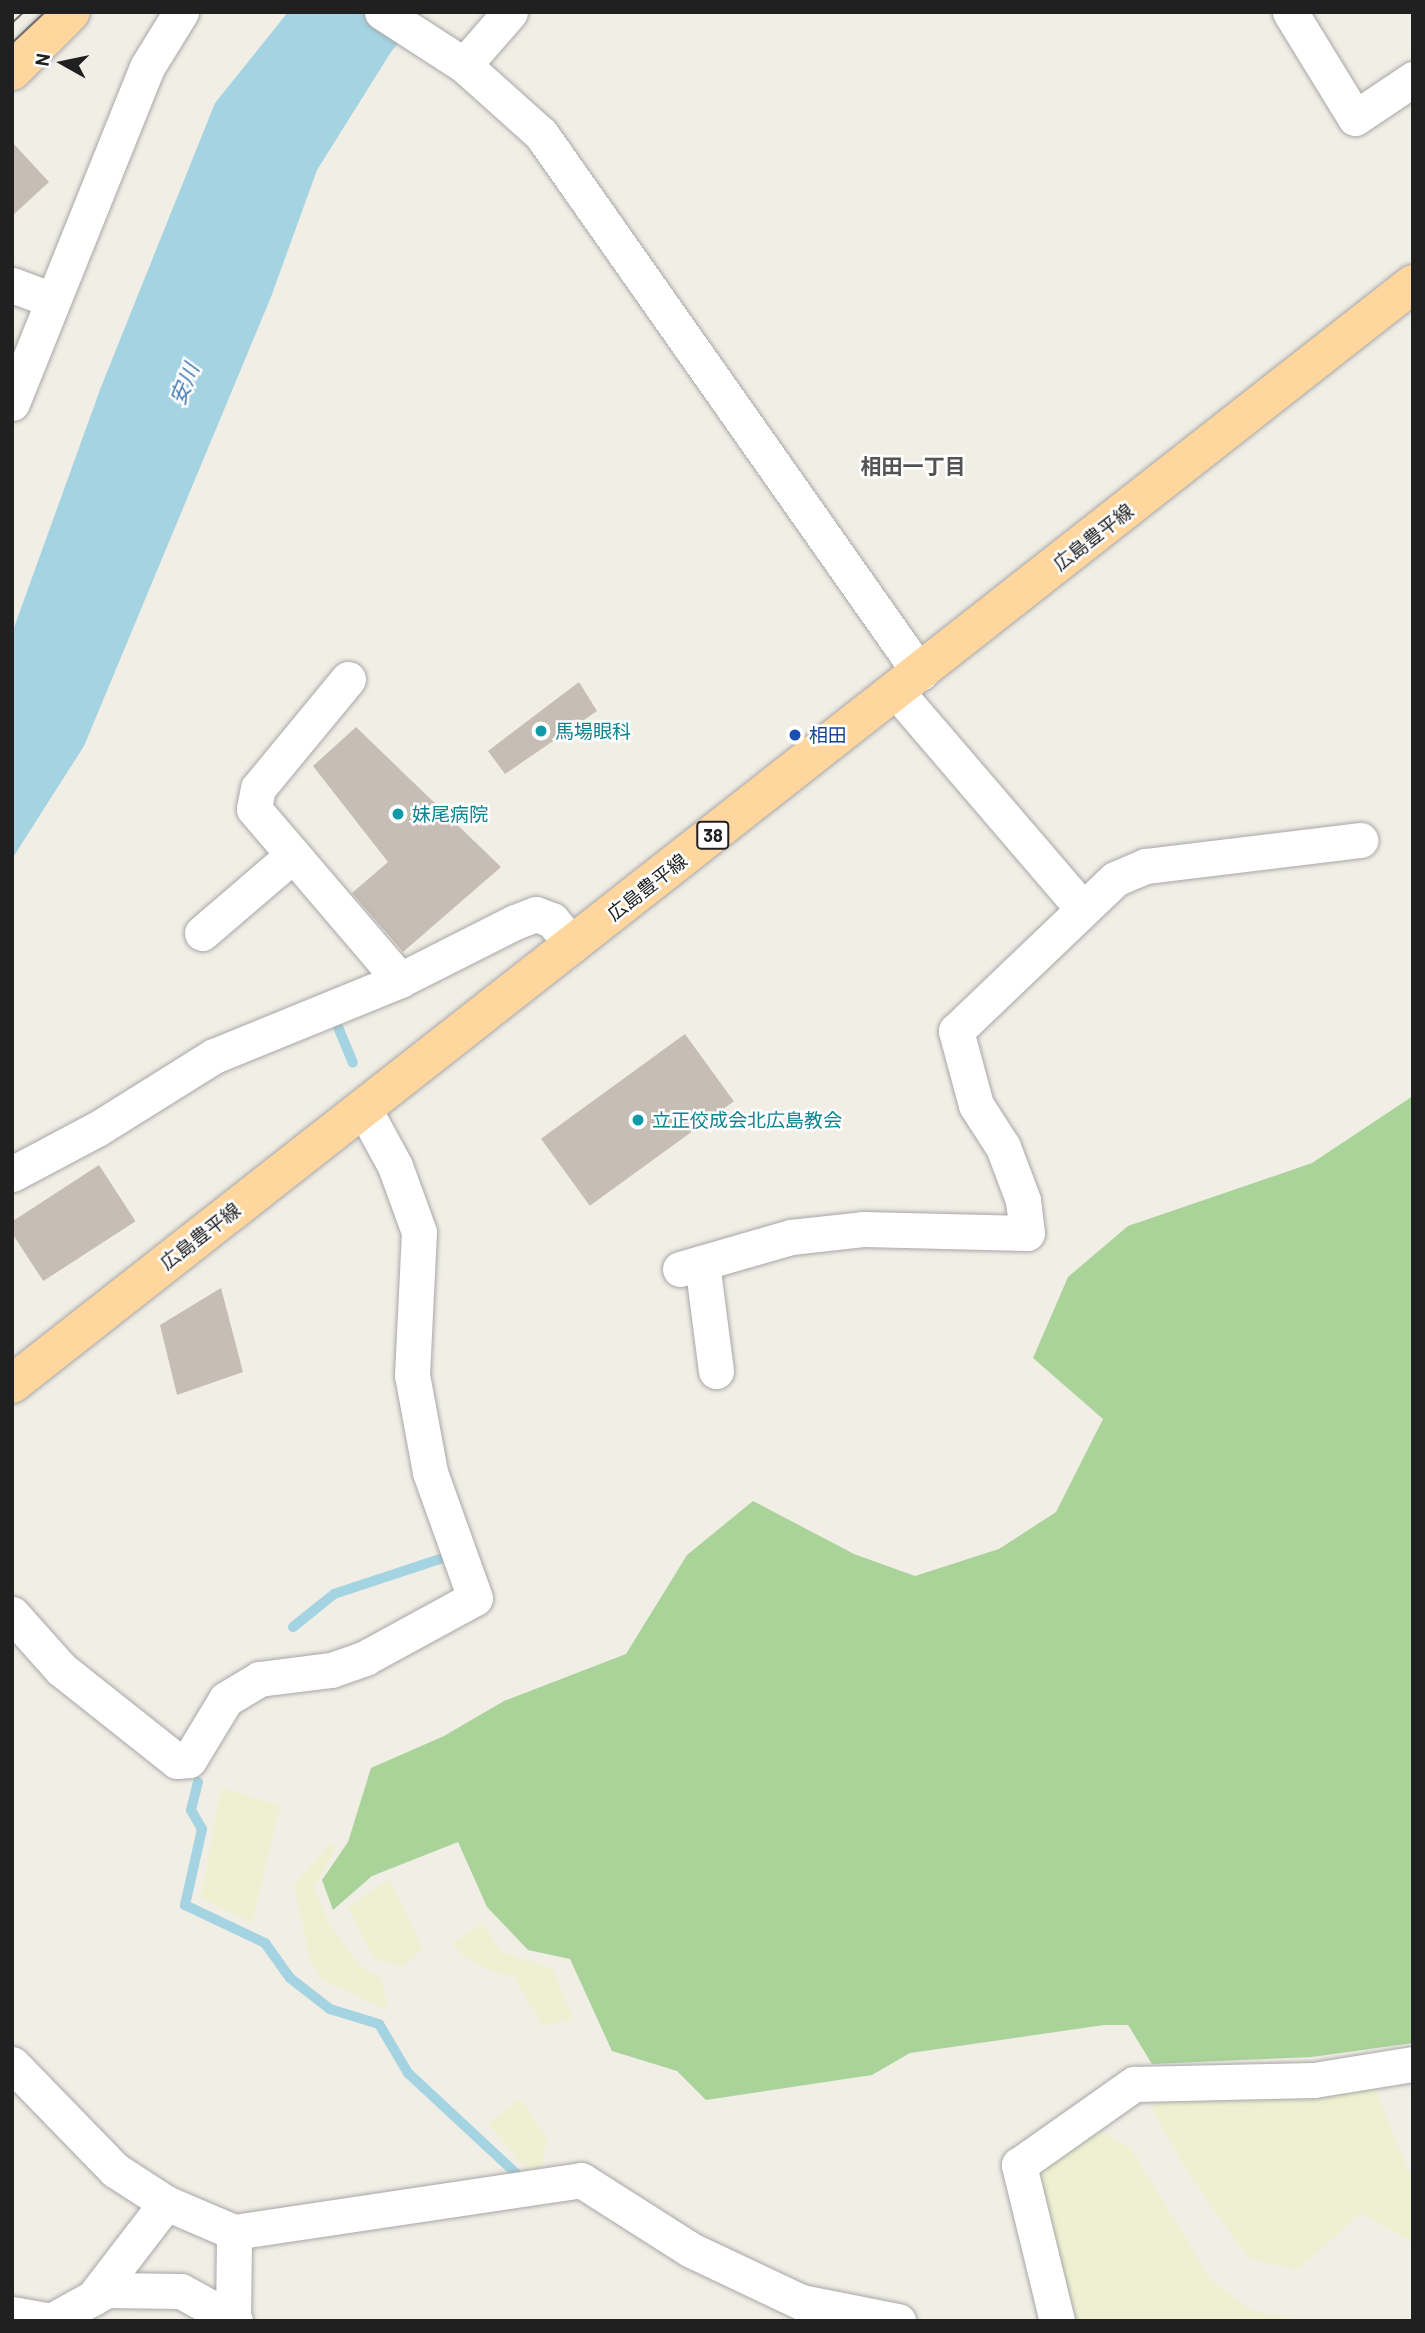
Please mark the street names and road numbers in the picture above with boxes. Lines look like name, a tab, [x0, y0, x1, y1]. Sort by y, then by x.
street label: 広島豊平線	[1049, 499, 1137, 575]
road number: 38	[696, 820, 730, 850]
street label: 広島豊平線	[603, 849, 691, 925]
street label: 広島豊平線	[156, 1198, 244, 1274]

